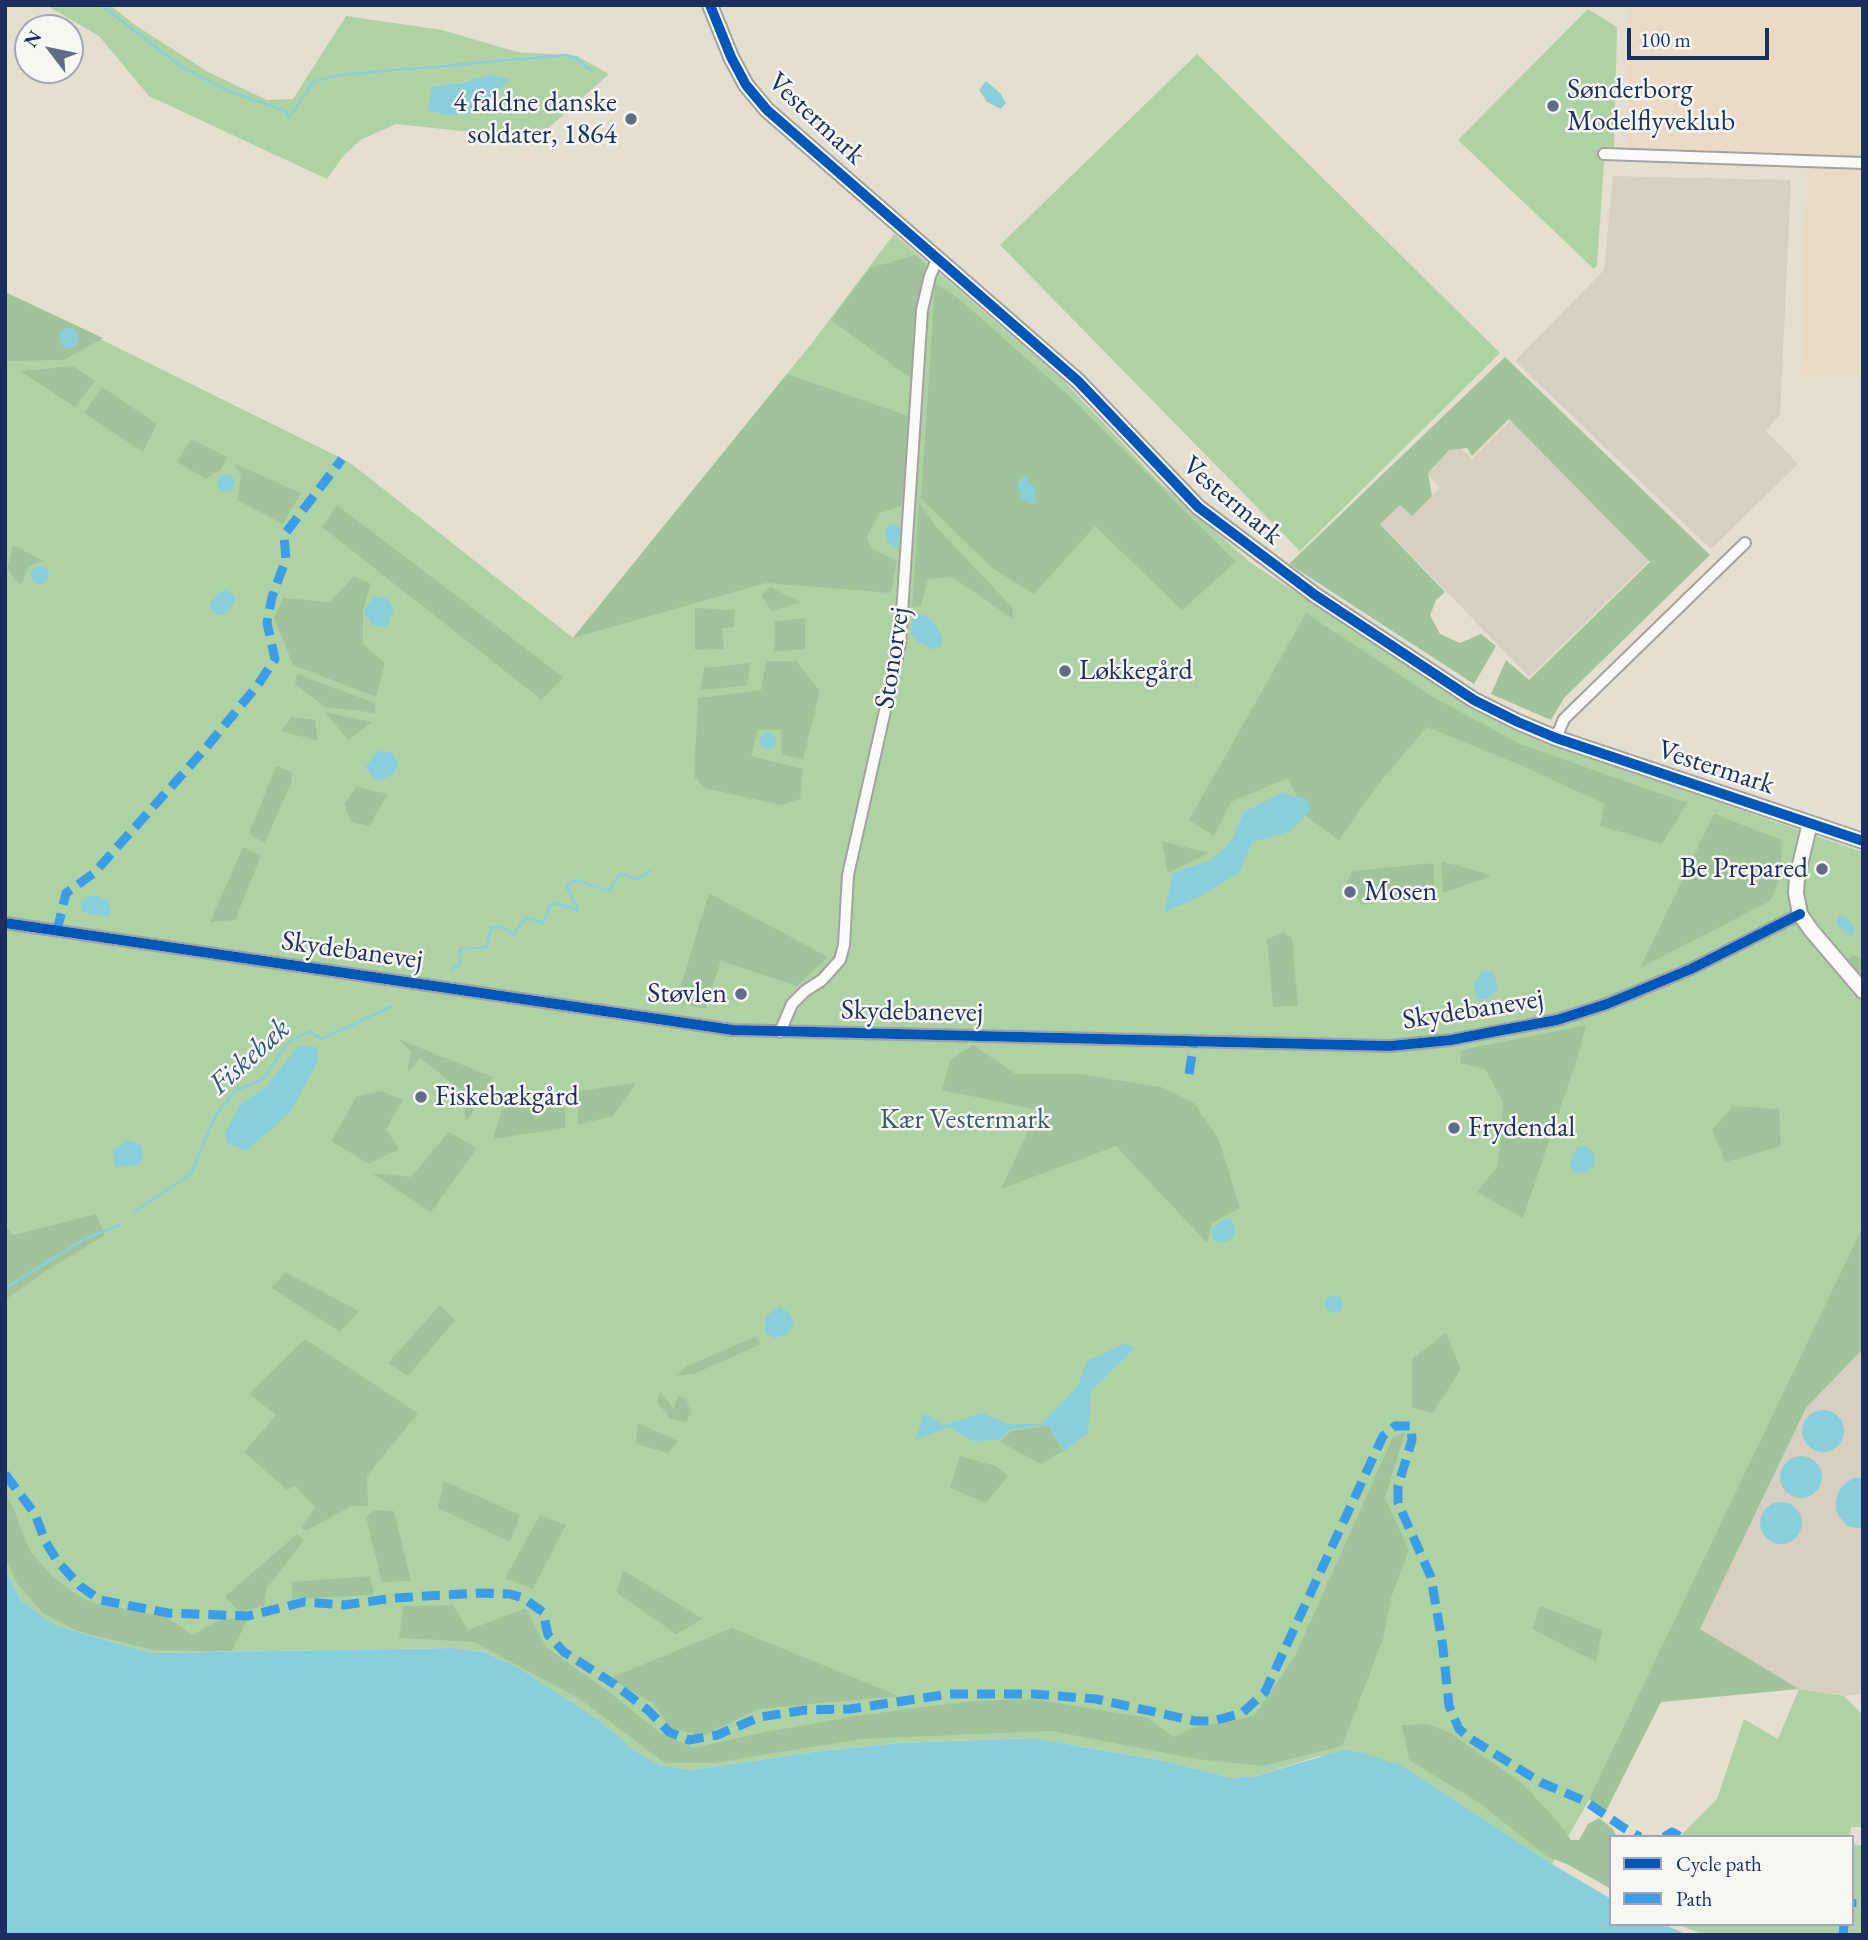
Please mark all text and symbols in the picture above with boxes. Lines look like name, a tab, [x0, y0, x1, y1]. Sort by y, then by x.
north arrow	[14, 14, 84, 84]
scale bar	[1630, 14, 1772, 58]
text: N	[18, 26, 47, 52]
text: 100 m	[1640, 26, 1691, 53]
street label: Vestermark	[760, 66, 872, 172]
place label: Sønderborg Modelflyveklub	[1567, 73, 1735, 139]
place label: 4 faldne danske soldater, 1864	[453, 86, 617, 152]
marker: Sønderborg Modelflyveklub	[1545, 98, 1561, 114]
marker: 4 faldne danske soldater, 1864	[623, 111, 639, 127]
street label: Vestermark	[1175, 449, 1289, 553]
street label: Stonorvej	[868, 605, 918, 711]
place label: Løkkegård	[1079, 654, 1193, 688]
marker: Løkkegård	[1057, 663, 1073, 679]
street label: Vestermark	[1654, 733, 1778, 803]
place label: Be Prepared	[1680, 852, 1808, 886]
marker: Be Prepared	[1814, 861, 1830, 877]
place label: Mosen	[1364, 875, 1437, 909]
marker: Mosen	[1342, 884, 1358, 900]
street label: Skydebanevej	[279, 924, 425, 978]
place label: Støvlen	[647, 977, 727, 1011]
street label: Skydebanevej	[1400, 982, 1546, 1038]
marker: Støvlen	[733, 986, 749, 1002]
street label: Skydebanevej	[841, 994, 983, 1030]
water label: Fiskebæk	[202, 1011, 298, 1103]
place label: Fiskebækgård	[435, 1080, 579, 1114]
marker: Fiskebækgård	[413, 1089, 429, 1105]
park label: Kær Vestermark	[880, 1103, 1050, 1137]
place label: Frydendal	[1468, 1111, 1575, 1145]
marker: Frydendal	[1446, 1120, 1462, 1136]
legend	[1609, 1835, 1854, 1926]
text: Cycle path	[1676, 1850, 1762, 1877]
text: Path	[1676, 1885, 1712, 1912]

